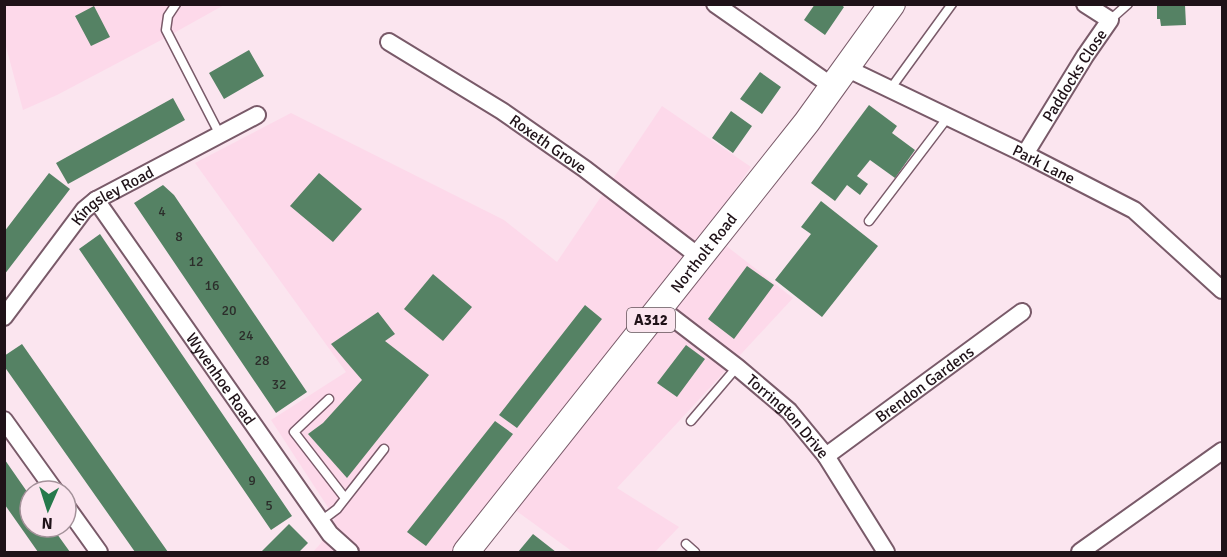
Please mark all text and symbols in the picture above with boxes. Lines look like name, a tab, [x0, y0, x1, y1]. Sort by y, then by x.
street label: Paddocks Close	[1038, 25, 1112, 126]
street label: Roxeth Grove	[505, 110, 590, 178]
street label: Park Lane	[1009, 141, 1078, 189]
street label: Kingsley Road	[67, 162, 157, 230]
house number: 4	[158, 203, 166, 220]
street label: Northolt Road	[666, 210, 742, 297]
house number: 8	[175, 228, 183, 245]
house number: 12	[188, 253, 204, 270]
house number: 16	[204, 277, 220, 294]
house number: 20	[221, 302, 237, 319]
road number: A312	[627, 308, 675, 332]
house number: 24	[238, 327, 254, 344]
street label: Wyvenhoe Road	[181, 329, 259, 429]
street label: Brendon Gardens	[872, 342, 978, 427]
house number: 28	[254, 352, 270, 369]
street label: Torrington Drive	[742, 370, 833, 463]
house number: 32	[271, 376, 287, 393]
house number: 9	[248, 472, 256, 489]
north arrow	[18, 479, 78, 539]
house number: 5	[265, 497, 273, 514]
text: N	[41, 513, 53, 533]

